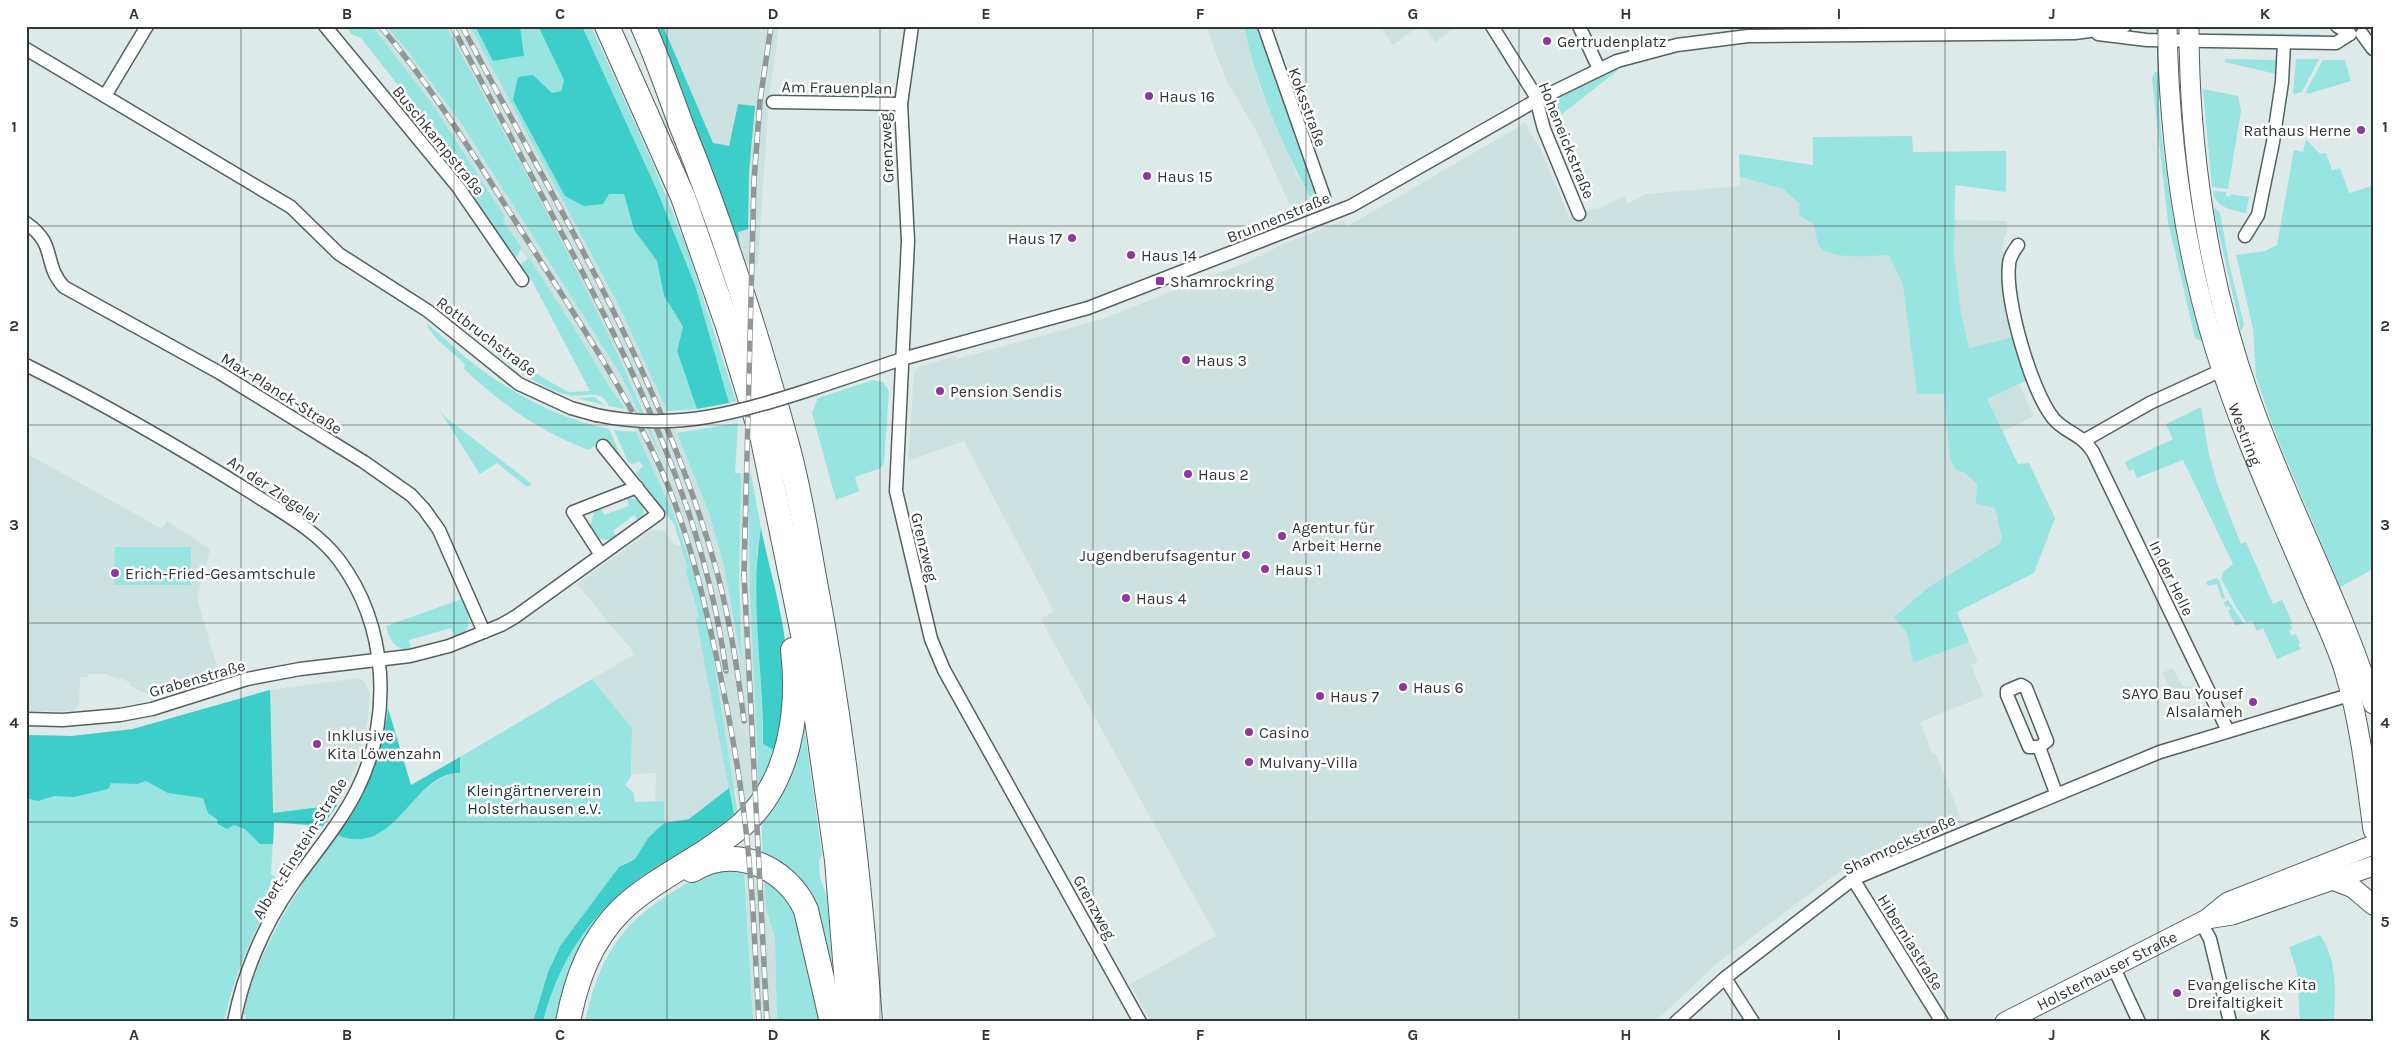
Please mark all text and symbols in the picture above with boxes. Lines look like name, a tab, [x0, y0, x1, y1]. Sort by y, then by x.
text: A	[129, 4, 139, 23]
text: B	[342, 4, 352, 23]
text: C	[555, 4, 565, 23]
text: D	[768, 4, 779, 23]
text: E	[981, 4, 991, 23]
text: F	[1196, 4, 1205, 23]
text: G	[1408, 4, 1418, 23]
text: H	[1620, 4, 1632, 23]
text: I	[1837, 4, 1841, 23]
text: J	[2048, 4, 2056, 23]
text: K	[2260, 4, 2271, 23]
place label: Gertrudenplatz	[1557, 32, 1666, 51]
marker: Gertrudenplatz	[1541, 35, 1553, 47]
street label: Koksstraße	[1284, 65, 1331, 149]
street label: Am Frauenplan	[781, 77, 893, 98]
street label: Hoheneickstraße	[1534, 79, 1599, 201]
street label: Buschkampstraße	[389, 82, 489, 199]
place label: Haus 16	[1159, 87, 1215, 106]
marker: Haus 16	[1143, 90, 1155, 102]
street label: Grenzweg	[875, 112, 898, 184]
text: 1	[11, 117, 17, 136]
text: 1	[2382, 117, 2388, 136]
place label: Rathaus Herne	[2243, 121, 2351, 140]
marker: Rathaus Herne	[2355, 124, 2367, 136]
place label: Haus 15	[1157, 167, 1213, 186]
marker: Haus 15	[1141, 170, 1153, 182]
street label: Brunnenstraße	[1224, 188, 1333, 247]
place label: Haus 17	[1008, 229, 1062, 248]
marker: Haus 17	[1066, 232, 1078, 244]
place label: Haus 14	[1141, 246, 1197, 265]
marker: Haus 14	[1125, 249, 1137, 261]
place label: Shamrockring	[1170, 272, 1274, 291]
marker: Shamrockring	[1154, 275, 1166, 287]
street label: Rottbruchstraße	[433, 293, 541, 380]
text: 2	[9, 316, 19, 335]
text: 2	[2380, 316, 2390, 335]
street label: Max-Planck-Straße	[218, 349, 346, 438]
place label: Haus 3	[1196, 351, 1247, 370]
marker: Haus 3	[1180, 354, 1192, 366]
place label: Pension Sendis	[950, 382, 1062, 401]
marker: Pension Sendis	[934, 385, 946, 397]
street label: Westring	[2224, 400, 2266, 468]
street label: An der Ziegelei	[224, 452, 323, 527]
place label: Haus 2	[1198, 465, 1249, 484]
marker: Haus 2	[1182, 468, 1194, 480]
street label: Grenzweg	[907, 511, 942, 584]
text: 3	[9, 515, 19, 534]
text: 3	[2380, 515, 2390, 534]
place label: Agentur für Arbeit Herne	[1292, 518, 1382, 555]
marker: Agentur für Arbeit Herne	[1276, 530, 1288, 542]
street label: In der Helle	[2145, 538, 2198, 619]
place label: Jugendberufsagentur	[1080, 546, 1236, 565]
marker: Jugendberufsagentur	[1240, 549, 1252, 561]
place label: Haus 1	[1275, 560, 1322, 579]
marker: Haus 1	[1259, 563, 1271, 575]
place label: Erich-Fried-Gesamtschule	[125, 564, 316, 583]
marker: Erich-Fried-Gesamtschule	[109, 567, 121, 579]
place label: Haus 4	[1136, 589, 1186, 608]
marker: Haus 4	[1120, 592, 1132, 604]
street label: Grabenstraße	[147, 656, 247, 701]
place label: Haus 6	[1413, 678, 1464, 697]
marker: Haus 6	[1397, 681, 1409, 693]
place label: SAYO Bau Yousef Alsalameh	[2121, 684, 2244, 721]
place label: Haus 7	[1330, 687, 1379, 706]
marker: Haus 7	[1314, 690, 1326, 702]
marker: SAYO Bau Yousef Alsalameh	[2247, 696, 2259, 708]
text: 4	[9, 713, 19, 732]
text: 4	[2380, 713, 2390, 732]
place label: Casino	[1259, 723, 1309, 742]
place label: Inklusive Kita Löwenzahn	[327, 726, 442, 763]
marker: Casino	[1243, 726, 1255, 738]
marker: Inklusive Kita Löwenzahn	[311, 738, 323, 750]
place label: Mulvany-Villa	[1259, 753, 1358, 772]
marker: Mulvany-Villa	[1243, 756, 1255, 768]
street label: Albert-Einstein-Straße	[248, 774, 351, 922]
park label: Kleingärtnerverein Holsterhausen e.V.	[467, 781, 601, 818]
street label: Shamrockstraße	[1840, 810, 1958, 879]
street label: Grenzweg	[1069, 872, 1120, 943]
street label: Hiberniastraße	[1874, 891, 1948, 994]
text: 5	[9, 912, 19, 931]
text: 5	[2380, 912, 2390, 931]
street label: Holsterhauser Straße	[2033, 927, 2180, 1014]
place label: Evangelische Kita Dreifaltigkeit	[2187, 975, 2317, 1012]
marker: Evangelische Kita Dreifaltigkeit	[2171, 987, 2183, 999]
text: A	[129, 1025, 139, 1044]
text: B	[342, 1025, 352, 1044]
text: C	[555, 1025, 565, 1044]
text: D	[768, 1025, 779, 1044]
text: E	[981, 1025, 991, 1044]
text: F	[1196, 1025, 1205, 1044]
text: G	[1408, 1025, 1418, 1044]
text: H	[1620, 1025, 1632, 1044]
text: I	[1837, 1025, 1841, 1044]
text: J	[2048, 1025, 2056, 1044]
text: K	[2260, 1025, 2271, 1044]

